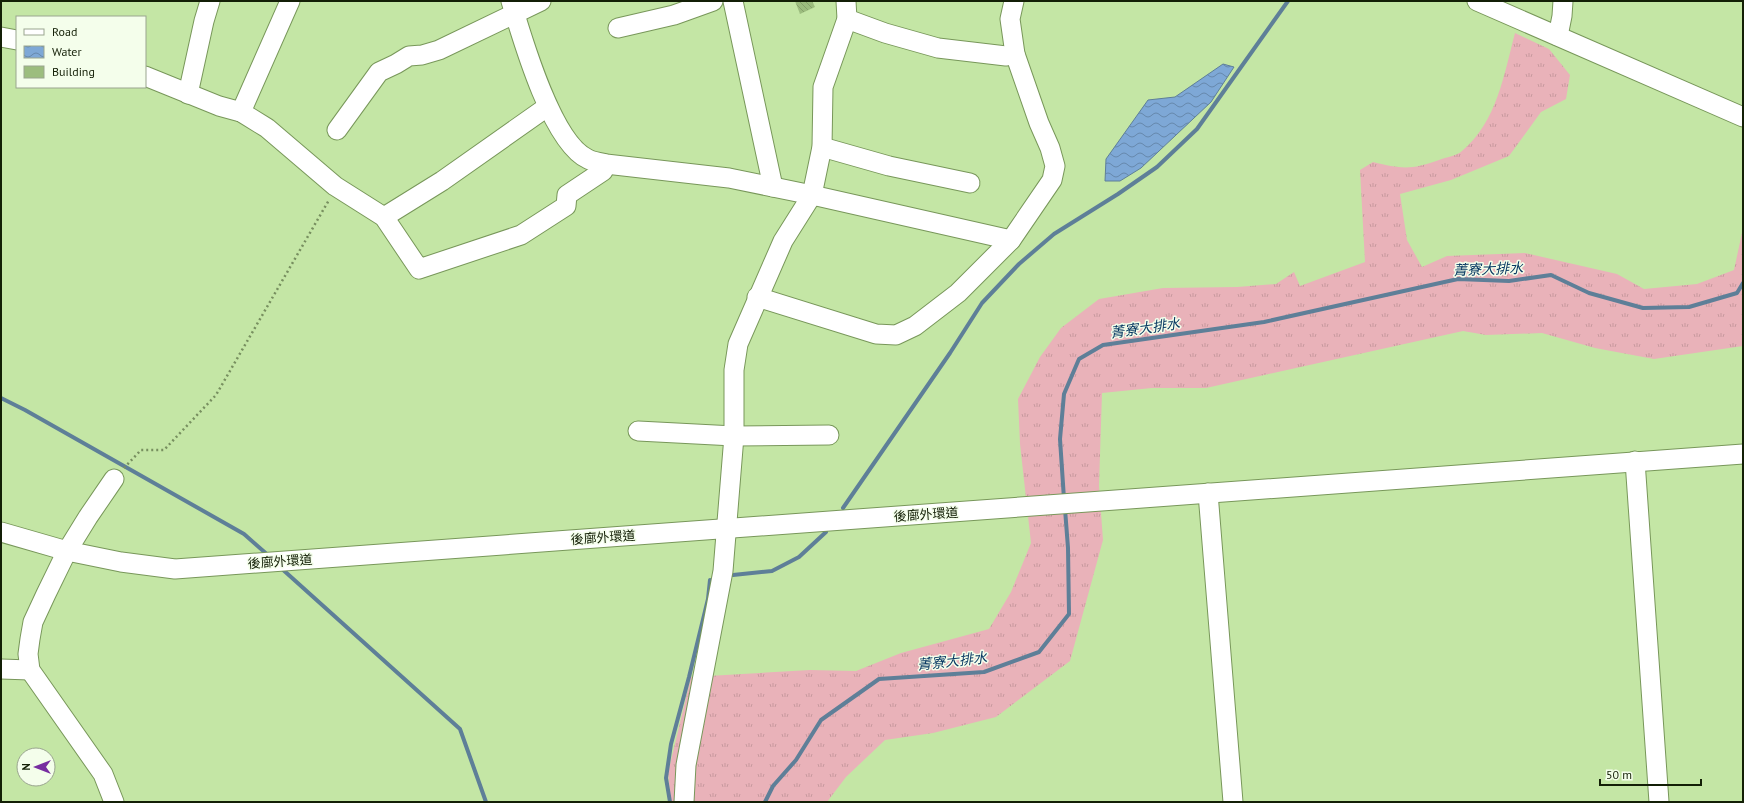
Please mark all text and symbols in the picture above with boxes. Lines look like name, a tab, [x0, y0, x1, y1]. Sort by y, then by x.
legend	[16, 16, 146, 88]
text: Road	[52, 24, 77, 39]
text: Water	[52, 44, 82, 59]
text: Building	[52, 64, 95, 79]
water label: 菁寮大排水	[1453, 259, 1524, 279]
water label: 菁寮大排水	[1109, 314, 1182, 342]
street label: 後廍外環道	[893, 504, 959, 525]
street label: 後廍外環道	[570, 527, 636, 548]
street label: 後廍外環道	[247, 551, 313, 572]
water label: 菁寮大排水	[916, 648, 989, 674]
north arrow	[16, 747, 56, 787]
scale bar	[1600, 761, 1701, 787]
text: N	[19, 763, 33, 771]
text: 50 m	[1606, 767, 1632, 782]

